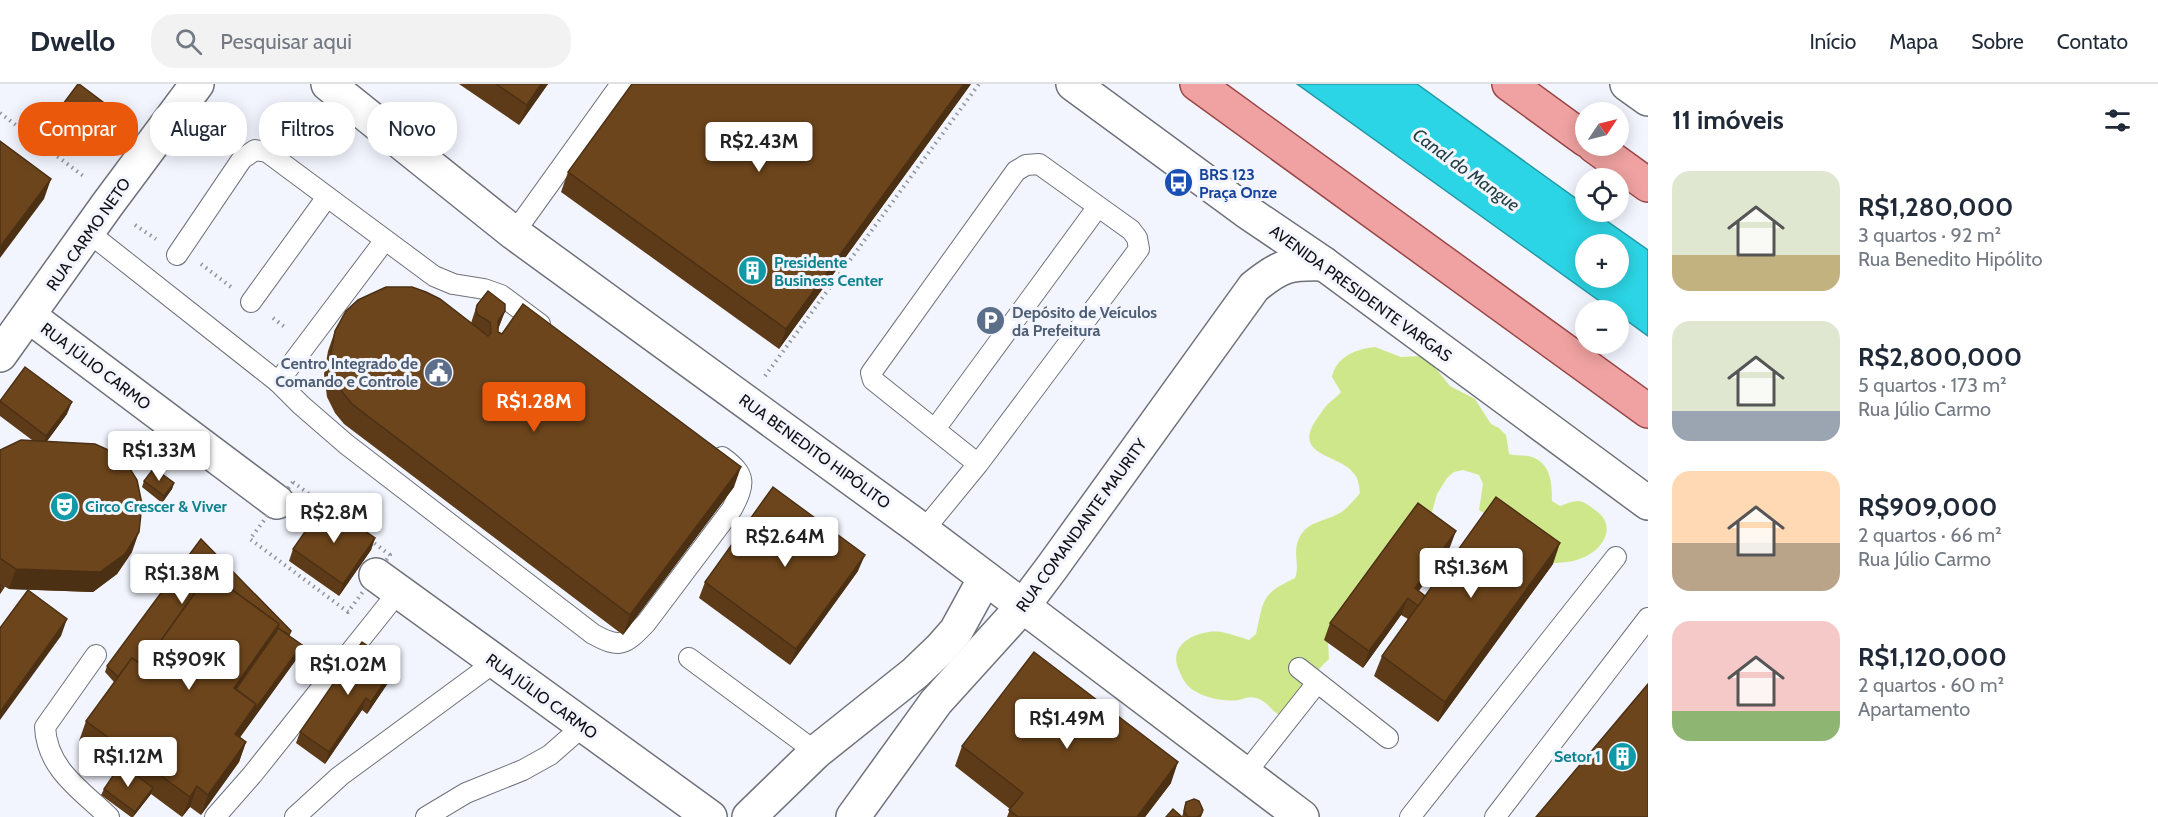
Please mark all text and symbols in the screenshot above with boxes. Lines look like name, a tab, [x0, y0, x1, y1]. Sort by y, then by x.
search box	[151, 14, 571, 68]
text: Dwello	[30, 24, 115, 58]
icon: search	[172, 25, 205, 58]
text: Pesquisar aqui	[220, 28, 352, 55]
text: Início	[1809, 29, 1856, 54]
text: Mapa	[1889, 29, 1938, 54]
text: Sobre	[1971, 29, 2024, 54]
text: Contato	[2057, 29, 2128, 54]
chip: Comprar	[18, 102, 138, 156]
chip: Alugar	[150, 102, 247, 156]
chip: Filtros	[259, 102, 355, 156]
chip: Novo	[367, 102, 457, 156]
north arrow	[1575, 102, 1629, 156]
map controls	[1575, 102, 1629, 354]
text: 11 imóveis	[1672, 104, 1784, 136]
icon: filters	[2101, 104, 2134, 137]
pin: R$2.43M	[704, 122, 814, 173]
water label: Canal do Mangue	[1408, 124, 1524, 216]
text: R$2.43M	[720, 129, 799, 153]
place label: BRS 123 Praça Onze	[1199, 165, 1277, 202]
bus stop icon: BRS 123 Praça Onze	[1162, 167, 1194, 199]
button: locate	[1575, 168, 1629, 222]
street label: RUA CARMO NETO	[42, 174, 134, 294]
text: R$1,280,000	[1858, 191, 2013, 223]
icon: home	[1720, 195, 1792, 267]
street label: AVENIDA PRESIDENTE VARGAS	[1266, 221, 1455, 366]
text: 3 quartos · 92 m²	[1858, 223, 2001, 247]
button: +	[1575, 234, 1629, 288]
text: Rua Benedito Hipólito	[1858, 247, 2042, 271]
place label: Presidente Business Center	[774, 253, 884, 290]
building icon: Presidente Business Center	[737, 255, 769, 287]
button: −	[1575, 300, 1629, 354]
place label: Depósito de Veículos da Prefeitura	[1012, 303, 1157, 340]
parking icon: Depósito de Veículos da Prefeitura	[975, 305, 1007, 337]
street label: RUA JÚLIO CARMO	[37, 319, 154, 414]
text: R$2,800,000	[1858, 341, 2022, 373]
icon: home	[1720, 345, 1792, 417]
place label: Centro Integrado de Comando e Controle	[275, 354, 418, 391]
public building icon: Centro Integrado de Comando e Controle	[423, 356, 455, 388]
text: 5 quartos · 173 m²	[1858, 373, 2007, 397]
pin: R$1.28M	[479, 382, 589, 433]
text: R$1.28M	[496, 389, 572, 413]
street label: RUA BENEDITO HIPÓLITO	[735, 390, 894, 513]
text: Rua Júlio Carmo	[1858, 397, 1991, 421]
pin: R$1.33M	[104, 431, 214, 482]
street label: RUA COMANDANTE MAURITY	[1012, 434, 1151, 616]
text: R$1.33M	[122, 438, 196, 462]
theatre icon: Circo Crescer & Viver	[48, 490, 80, 522]
text: R$909,000	[1858, 491, 1997, 523]
pin: R$2.8M	[285, 493, 383, 544]
icon: home	[1720, 495, 1792, 567]
place label: Circo Crescer & Viver	[85, 497, 228, 516]
text: R$2.8M	[300, 500, 368, 524]
pin: R$2.64M	[730, 517, 840, 568]
text: 2 quartos · 66 m²	[1858, 523, 2002, 547]
text: R$2.64M	[745, 524, 825, 548]
text: Rua Júlio Carmo	[1858, 547, 1991, 571]
pin: R$1.36M	[1416, 548, 1526, 599]
pin: R$1.38M	[127, 554, 237, 605]
text: R$1.36M	[1434, 555, 1508, 579]
text: R$1.38M	[144, 561, 220, 585]
pin: R$909K	[140, 640, 238, 691]
text: R$1,120,000	[1858, 641, 2007, 673]
pin: R$1.02M	[293, 645, 403, 696]
icon: home	[1720, 645, 1792, 717]
text: R$909K	[152, 647, 226, 671]
street label: RUA JÚLIO CARMO	[482, 650, 601, 743]
text: R$1.02M	[309, 652, 387, 676]
text: 2 quartos · 60 m²	[1858, 673, 2004, 697]
text: Apartamento	[1858, 697, 1970, 721]
pin: R$1.49M	[1012, 699, 1122, 750]
text: R$1.49M	[1029, 706, 1105, 730]
pin: R$1.12M	[73, 737, 183, 788]
building icon: Setor 1	[1606, 740, 1638, 772]
text: R$1.12M	[93, 744, 163, 768]
place label: Setor 1	[1554, 747, 1601, 766]

